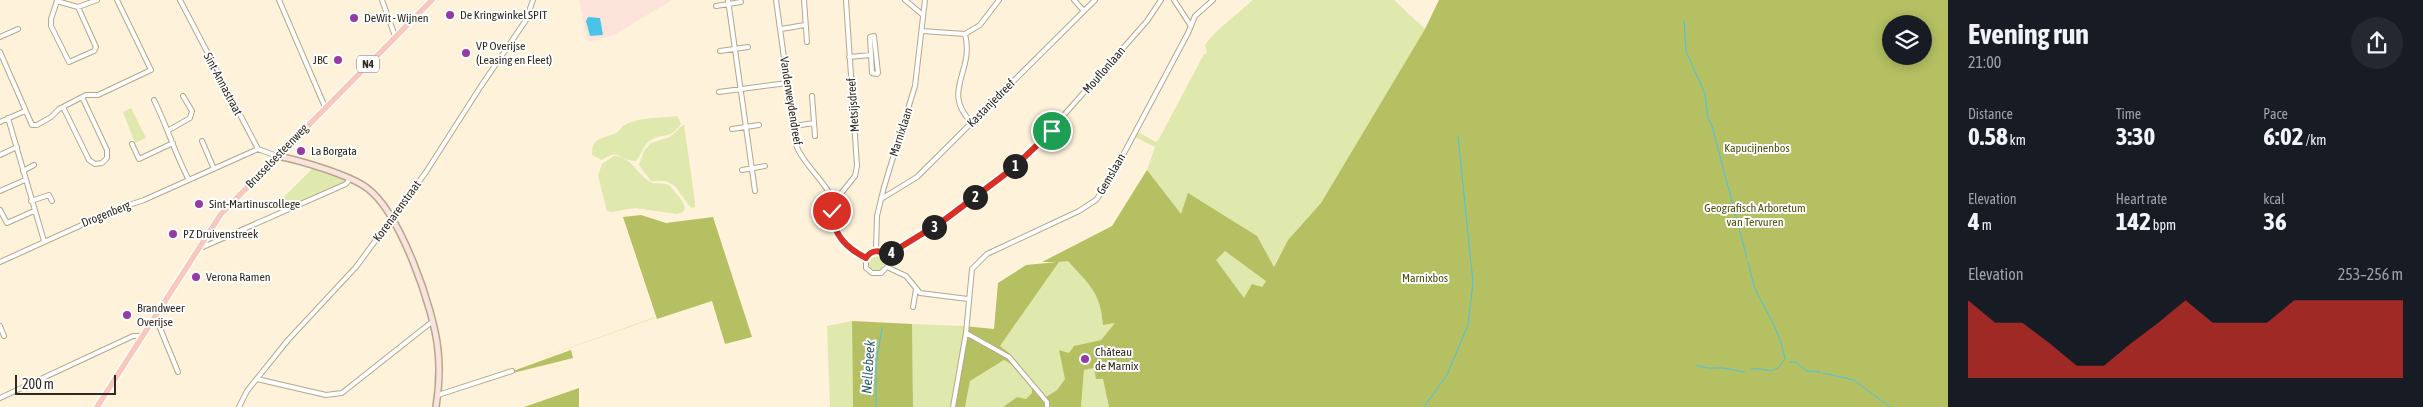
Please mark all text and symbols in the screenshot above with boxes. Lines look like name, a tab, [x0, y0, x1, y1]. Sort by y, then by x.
place label: De Kringwinkel SPIT	[460, 8, 548, 22]
marker: De Kringwinkel SPIT	[444, 9, 456, 21]
place label: DeWit - Wijnen	[364, 11, 429, 25]
marker: DeWit - Wijnen	[348, 12, 360, 24]
map controls	[1882, 15, 1932, 65]
button: layers	[1882, 15, 1932, 65]
button: share	[2351, 17, 2403, 69]
text: Evening run	[1968, 18, 2089, 50]
place label: VP Overijse (Leasing en Fleet)	[476, 39, 552, 67]
street label: Mouflonlaan	[1080, 44, 1128, 96]
marker: VP Overijse (Leasing en Fleet)	[460, 47, 472, 59]
street label: Sint-Annastraat	[201, 50, 246, 118]
place label: JBC	[313, 53, 329, 67]
text: 21:00	[1968, 53, 2001, 71]
marker: JBC	[332, 54, 344, 66]
road number: N4	[357, 56, 379, 72]
street label: Vanderweydendreef	[777, 56, 805, 147]
street label: Kastanjedreef	[964, 76, 1018, 130]
street label: Metsijsdreef	[844, 77, 862, 133]
street label: Marnixlaan	[887, 106, 915, 158]
text: Distance	[1968, 106, 2013, 122]
text: Time	[2116, 106, 2141, 122]
text: Pace	[2263, 106, 2288, 122]
pin	[1031, 110, 1073, 152]
icon: arrive	[1038, 117, 1066, 145]
street label: Brusselsesteenweg	[243, 120, 312, 191]
text: 0.58	[1968, 122, 2008, 150]
text: 3:30	[2116, 122, 2155, 150]
text: 6:02	[2263, 122, 2304, 150]
text: km	[2008, 132, 2026, 148]
text: /km	[2304, 132, 2326, 148]
park label: Kapucijnenbos	[1724, 141, 1790, 155]
place label: La Borgata	[311, 144, 357, 158]
marker: La Borgata	[295, 145, 307, 157]
street label: Gemslaan	[1094, 151, 1128, 197]
pin: 1	[1002, 154, 1028, 178]
text: 1	[1012, 158, 1019, 174]
street label: Korenarenstraat	[370, 177, 424, 244]
pin: 2	[962, 184, 988, 210]
text: 2	[972, 189, 979, 205]
pin	[811, 190, 853, 232]
text: Elevation	[1968, 191, 2017, 207]
text: Heart rate	[2116, 191, 2167, 207]
text: kcal	[2263, 191, 2285, 207]
place label: Sint-Martinuscollege	[209, 197, 300, 211]
icon: check	[818, 197, 846, 225]
street label: Drogenberg	[79, 198, 133, 230]
marker: Sint-Martinuscollege	[193, 198, 205, 210]
park label: Geografisch Arboretum van Tervuren	[1704, 201, 1806, 229]
text: 4	[1968, 207, 1980, 235]
text: 142	[2116, 207, 2151, 235]
text: 36	[2263, 207, 2287, 235]
pin: 3	[922, 214, 946, 240]
text: m	[1980, 217, 1992, 233]
text: bpm	[2151, 217, 2176, 233]
text: 3	[931, 219, 938, 235]
place label: PZ Druivenstreek	[183, 227, 259, 241]
marker: PZ Druivenstreek	[167, 228, 179, 240]
pin: 4	[878, 240, 904, 266]
text: 4	[888, 245, 895, 261]
text: Elevation	[1968, 265, 2023, 283]
text: 253–256 m	[2338, 265, 2403, 283]
place label: Verona Ramen	[206, 270, 271, 284]
marker: Verona Ramen	[190, 271, 202, 283]
park label: Marnixbos	[1402, 271, 1448, 285]
place label: Brandweer Overijse	[137, 301, 185, 329]
marker: Brandweer Overijse	[121, 309, 133, 321]
water label: Nellebeek	[858, 339, 878, 394]
place label: Château de Marnix	[1095, 345, 1139, 373]
marker: Château de Marnix	[1079, 353, 1091, 365]
scale bar	[15, 372, 116, 395]
text: 200 m	[22, 376, 54, 392]

